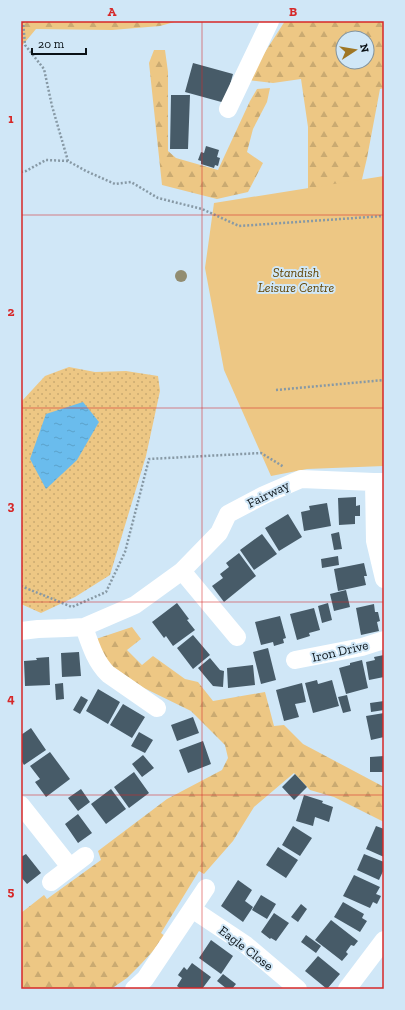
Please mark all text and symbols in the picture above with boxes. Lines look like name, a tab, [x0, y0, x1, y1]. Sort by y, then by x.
text: A	[108, 4, 117, 19]
text: B	[289, 4, 297, 19]
scale bar	[32, 30, 86, 56]
north arrow	[335, 30, 375, 70]
text: 20 m	[38, 37, 65, 51]
text: N	[357, 43, 372, 54]
text: 1	[8, 111, 14, 126]
park label: Standish Leisure Centre	[258, 265, 334, 295]
text: 2	[8, 304, 15, 319]
street label: Fairway	[244, 477, 292, 511]
text: 3	[8, 498, 15, 513]
street label: Iron Drive	[310, 637, 370, 665]
text: 4	[7, 691, 15, 706]
text: 5	[8, 884, 15, 899]
street label: Eagle Close	[216, 923, 276, 973]

